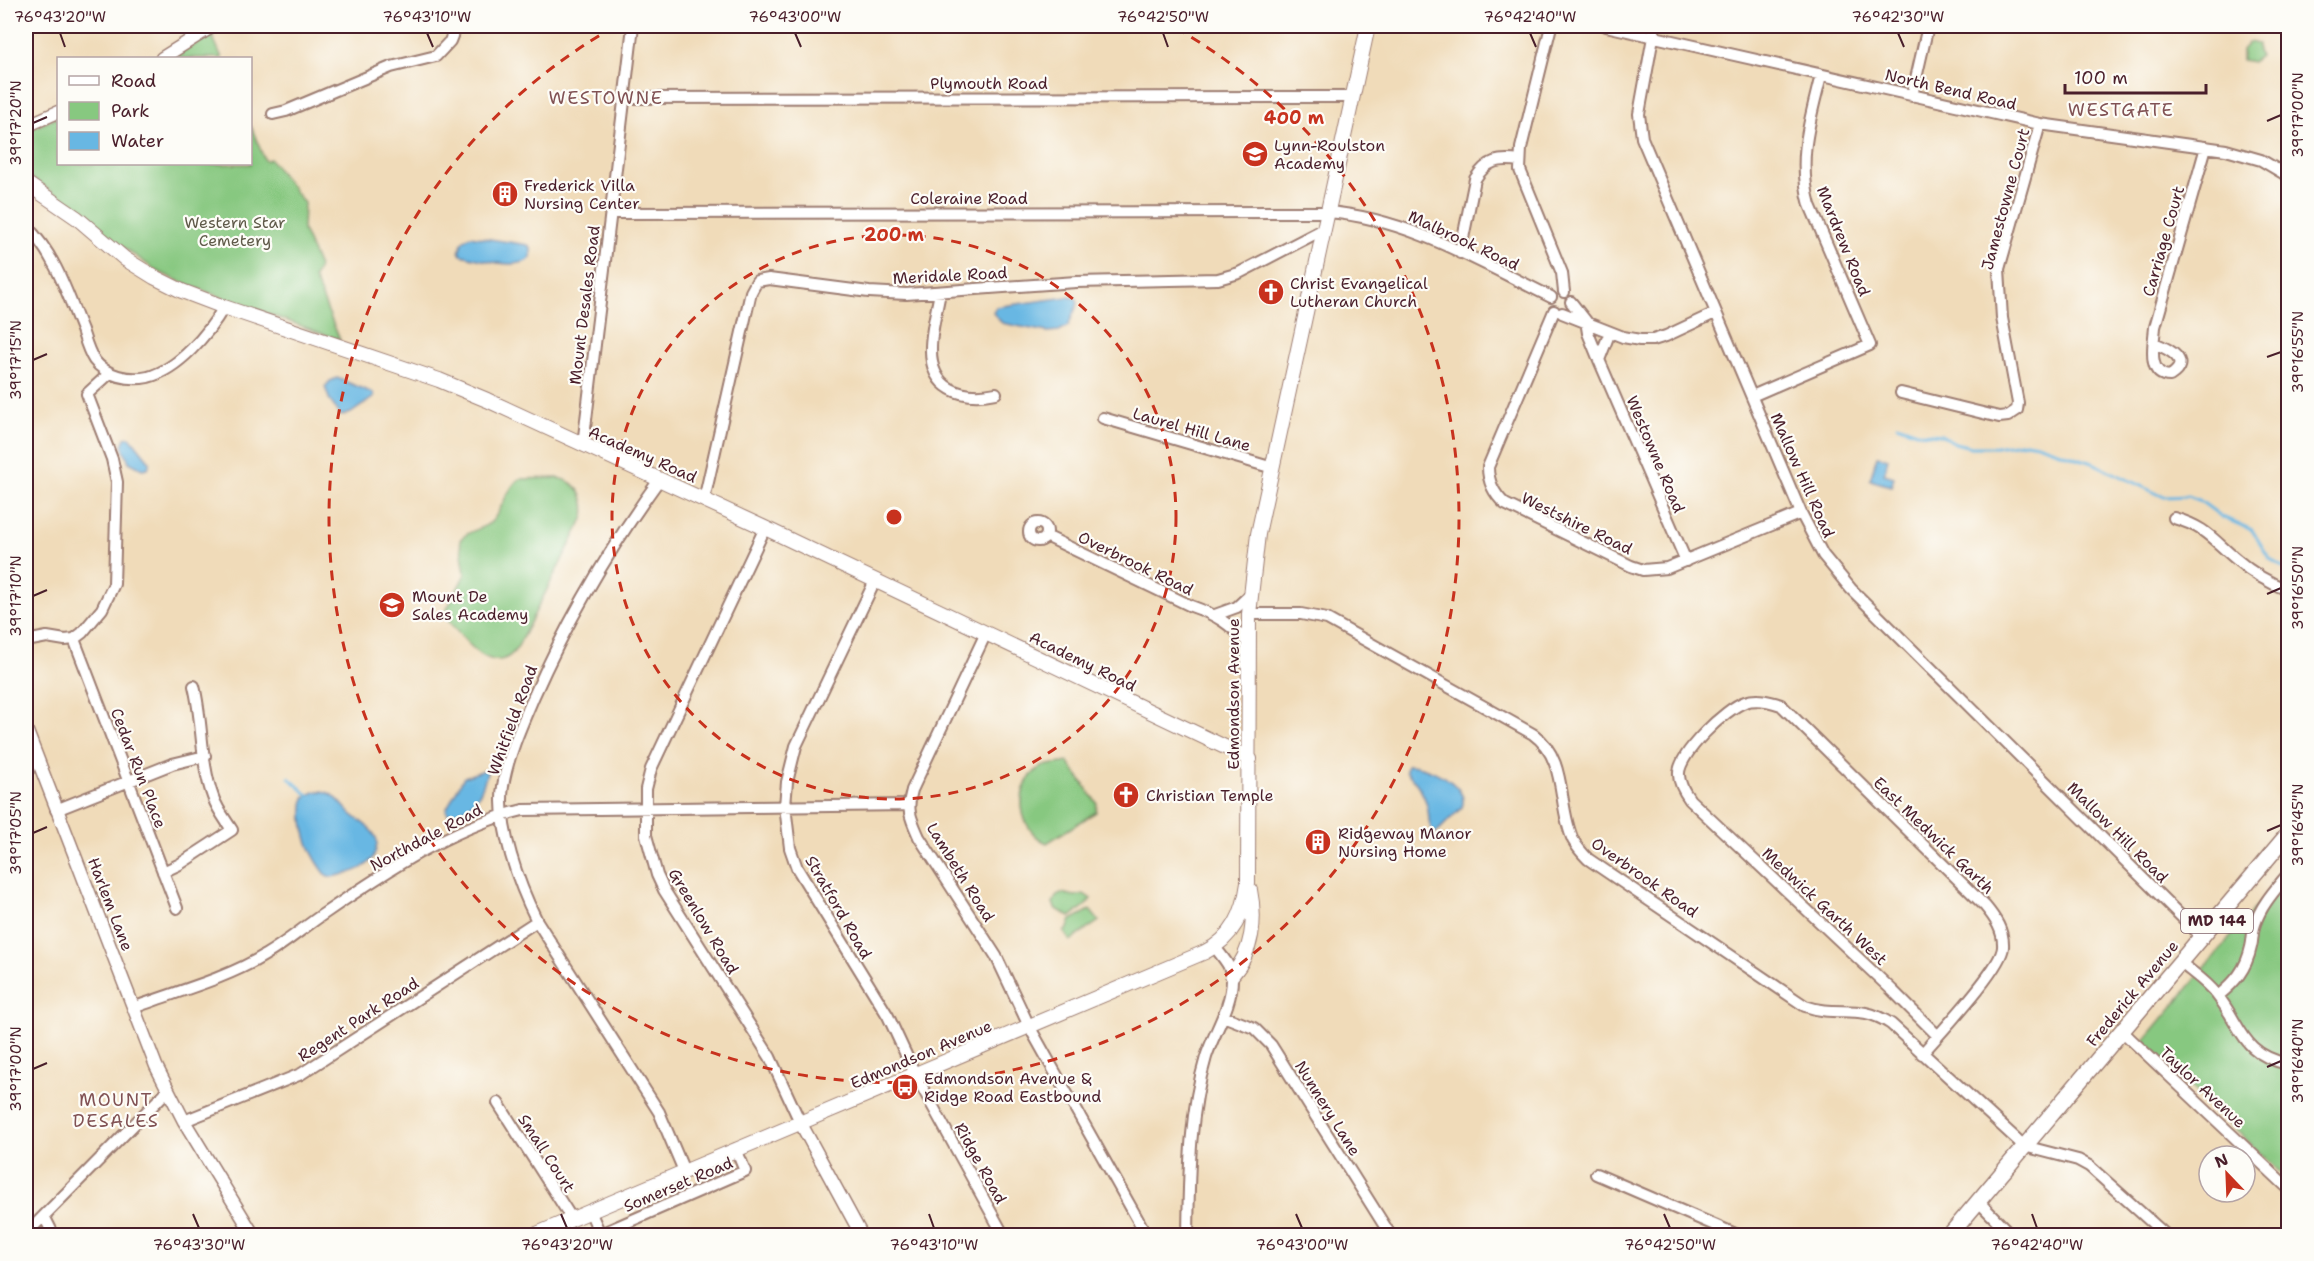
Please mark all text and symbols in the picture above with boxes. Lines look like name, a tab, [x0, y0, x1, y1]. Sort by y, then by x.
text: 76°43'20"W	[14, 7, 106, 27]
text: 76°43'10"W	[383, 7, 471, 27]
text: 76°43'00"W	[749, 7, 841, 27]
text: 76°42'50"W	[1117, 7, 1209, 27]
text: 76°42'40"W	[1484, 7, 1576, 27]
text: 76°42'30"W	[1852, 7, 1944, 27]
legend	[57, 57, 252, 165]
scale bar	[2065, 57, 2206, 95]
street label: North Bend Road	[1883, 64, 2019, 115]
text: 100 m	[2074, 66, 2128, 90]
text: Road	[111, 69, 156, 93]
text: 39°17'00"N	[2288, 72, 2308, 158]
street label: Plymouth Road	[930, 73, 1048, 94]
text: 39°17'20"N	[6, 80, 26, 166]
district label: WESTOWNE	[549, 86, 663, 110]
district label: WESTGATE	[2068, 98, 2174, 122]
text: Park	[111, 99, 150, 123]
text: 400 m	[1264, 106, 1325, 130]
street label: Jamestowne Court	[1976, 126, 2035, 272]
text: Water	[111, 129, 164, 153]
place label: Lynn-Roulston Academy	[1274, 135, 1385, 174]
school or university icon: Lynn-Roulston Academy	[1240, 139, 1270, 169]
place label: Frederick Villa Nursing Center	[524, 175, 640, 214]
building icon: Frederick Villa Nursing Center	[490, 179, 520, 209]
street label: Mardrew Road	[1812, 183, 1875, 299]
street label: Carriage Court	[2138, 183, 2189, 299]
street label: Coleraine Road	[910, 188, 1028, 209]
street label: Malbrook Road	[1405, 206, 1523, 275]
park label: Western Star Cemetery	[184, 212, 286, 251]
text: 200 m	[864, 223, 925, 247]
street label: Mount Desales Road	[564, 224, 605, 386]
street label: Meridale Road	[892, 262, 1008, 289]
place label: Christ Evangelical Lutheran Church	[1290, 273, 1428, 312]
church icon: Christ Evangelical Lutheran Church	[1256, 277, 1286, 307]
text: 39°16'55"N	[2288, 311, 2308, 393]
text: 39°17'15"N	[6, 320, 26, 400]
street label: Westowne Road	[1621, 392, 1690, 516]
street label: Laurel Hill Lane	[1130, 403, 1253, 456]
street label: Mallow Hill Road	[1766, 409, 1840, 541]
street label: Academy Road	[585, 421, 700, 488]
street label: Westshire Road	[1518, 487, 1636, 559]
centre of rings	[884, 507, 904, 527]
street label: Overbrook Road	[1075, 526, 1197, 600]
text: 39°16'50"N	[2288, 546, 2308, 630]
text: 39°17'10"N	[6, 555, 26, 637]
place label: Mount De Sales Academy	[412, 586, 529, 625]
school or university icon: Mount De Sales Academy	[377, 590, 407, 620]
street label: Edmondson Avenue	[1223, 618, 1244, 770]
street label: Academy Road	[1026, 626, 1140, 696]
street label: Whitfield Road	[483, 662, 542, 778]
street label: Cedar Run Place	[106, 705, 171, 831]
street label: East Medwick Garth	[1869, 772, 1998, 898]
street label: Mallow Hill Road	[2063, 777, 2173, 887]
church icon: Christian Temple	[1111, 780, 1141, 810]
text: 39°16'45"N	[2288, 784, 2308, 866]
place label: Christian Temple	[1146, 785, 1274, 806]
text: 39°17'05"N	[6, 791, 26, 875]
street label: Northdale Road	[366, 799, 486, 876]
street label: Lambeth Road	[922, 819, 999, 926]
place label: Ridgeway Manor Nursing Home	[1338, 823, 1472, 862]
building icon: Ridgeway Manor Nursing Home	[1303, 827, 1333, 857]
street label: Overbrook Road	[1587, 833, 1702, 922]
street label: Medwick Garth West	[1758, 843, 1892, 970]
street label: Stratford Road	[800, 852, 877, 963]
street label: Harlem Lane	[83, 854, 138, 954]
street label: Greenlow Road	[664, 864, 743, 978]
road number: MD 144	[2181, 909, 2253, 933]
street label: Frederick Avenue	[2082, 936, 2183, 1051]
street label: Regent Park Road	[294, 972, 423, 1066]
street label: Edmondson Avenue	[847, 1015, 995, 1094]
text: 39°16'40"N	[2288, 1019, 2308, 1103]
text: 39°17'00"N	[6, 1026, 26, 1112]
street label: Taylor Avenue	[2155, 1042, 2250, 1133]
street label: Nunnery Lane	[1290, 1057, 1365, 1160]
place label: Edmondson Avenue & Ridge Road Eastbound	[924, 1068, 1101, 1107]
bus stop icon: Edmondson Avenue & Ridge Road Eastbound	[890, 1072, 920, 1102]
district label: MOUNT DESALES	[73, 1088, 159, 1133]
street label: Small Court	[513, 1110, 580, 1197]
street label: Ridge Road	[950, 1119, 1011, 1208]
north arrow	[2197, 1144, 2257, 1204]
text: N	[2211, 1149, 2231, 1173]
street label: Somerset Road	[620, 1152, 736, 1217]
text: 76°43'30"W	[153, 1235, 245, 1255]
text: 76°43'20"W	[521, 1235, 613, 1255]
text: 76°43'10"W	[890, 1235, 978, 1255]
text: 76°43'00"W	[1256, 1235, 1348, 1255]
text: 76°42'50"W	[1624, 1235, 1716, 1255]
text: 76°42'40"W	[1991, 1235, 2083, 1255]

